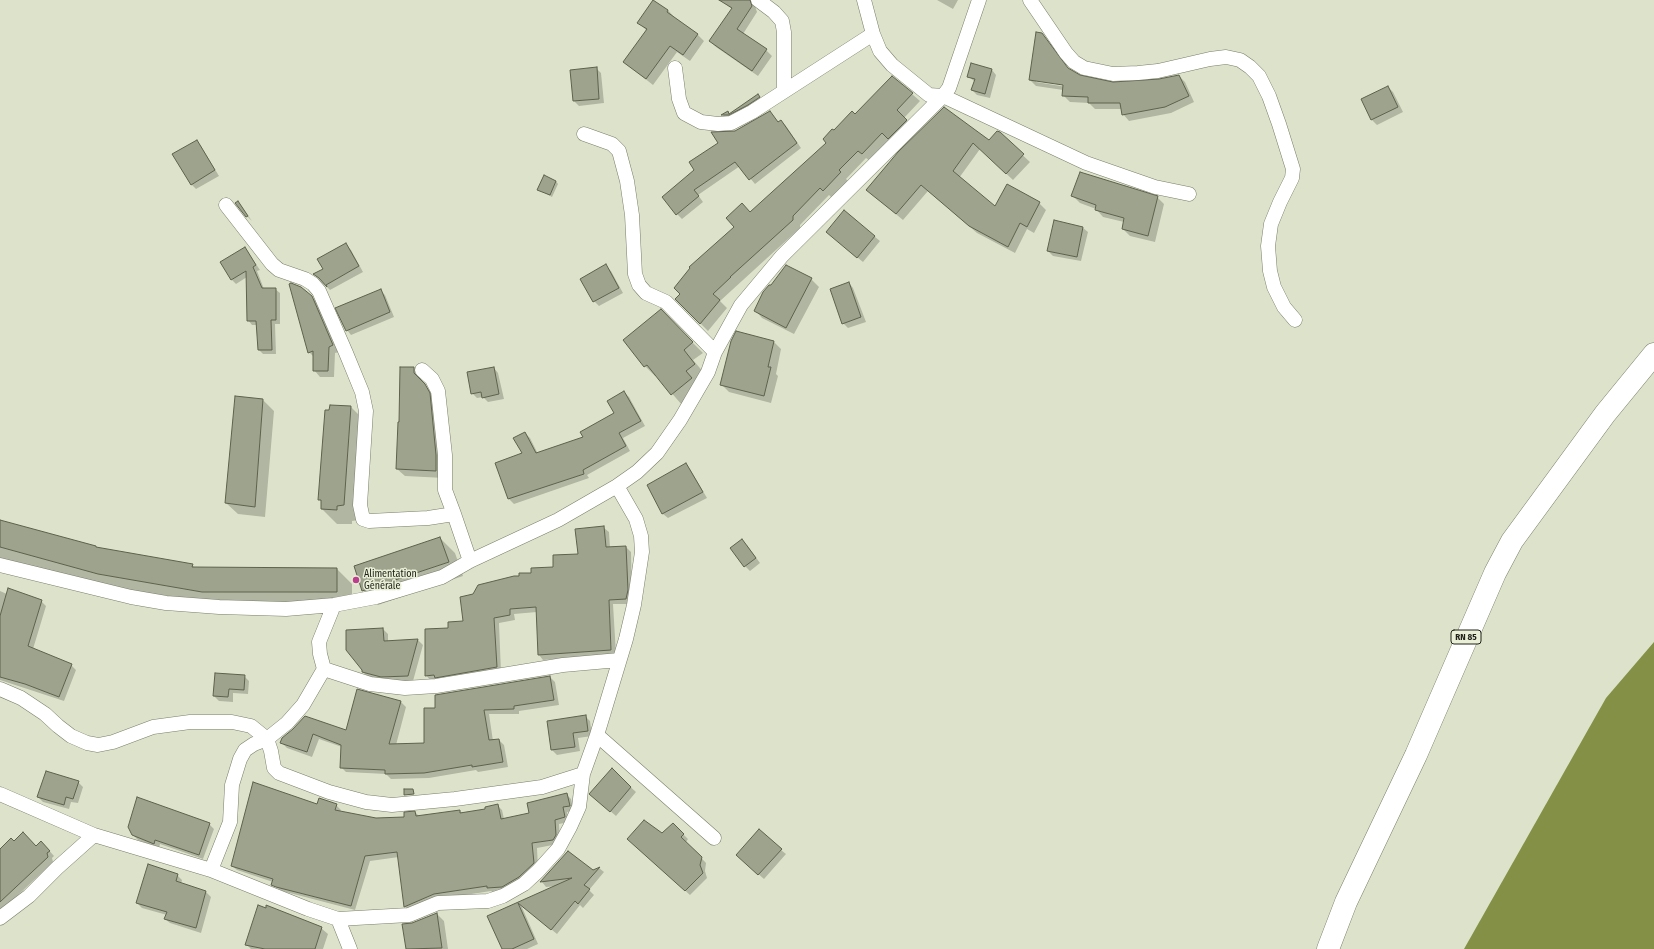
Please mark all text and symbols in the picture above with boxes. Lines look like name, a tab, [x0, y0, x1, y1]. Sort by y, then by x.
place label: Alimentation Générale	[364, 568, 417, 592]
marker: Alimentation Générale	[351, 575, 361, 585]
road number: RN 85	[1451, 630, 1481, 644]

